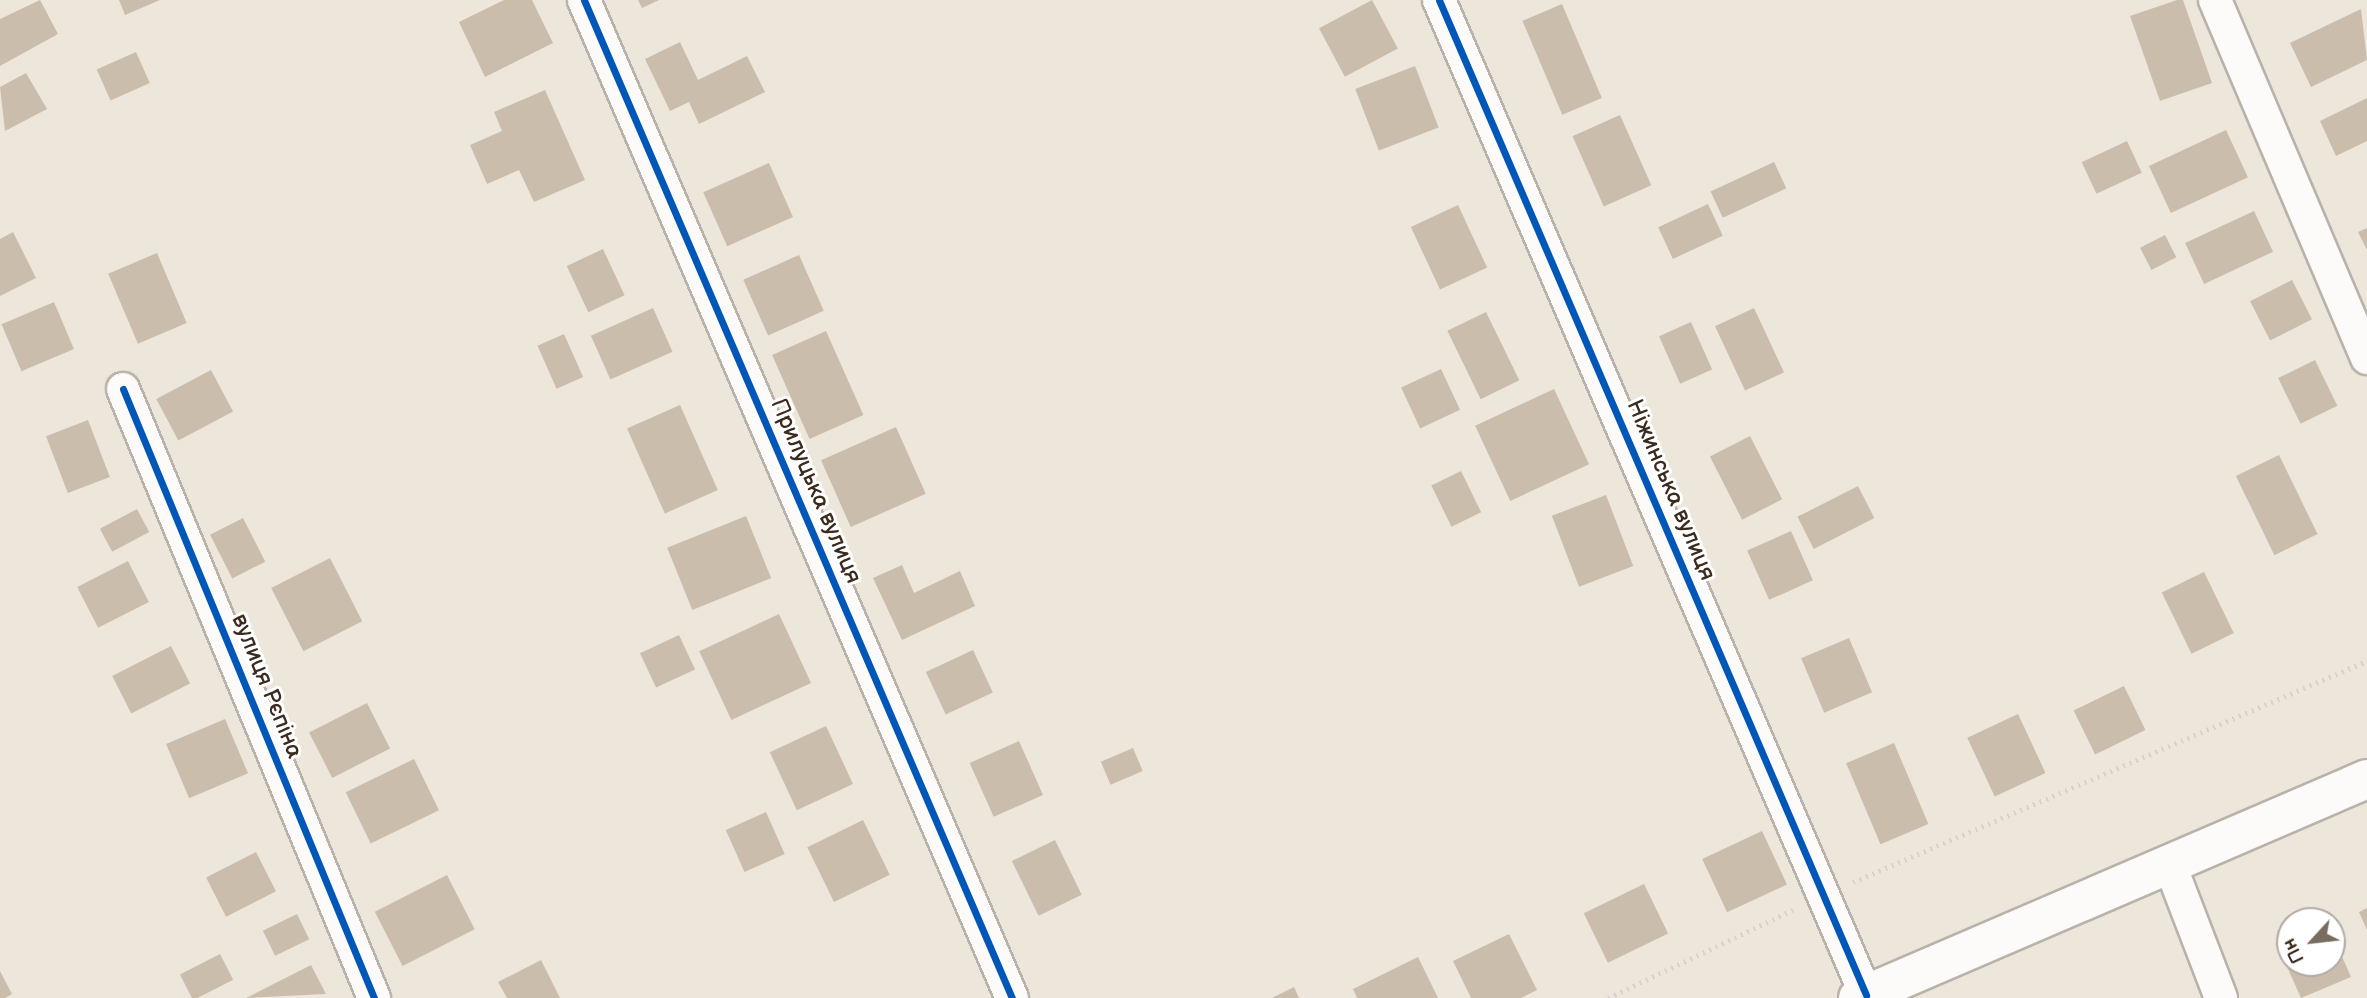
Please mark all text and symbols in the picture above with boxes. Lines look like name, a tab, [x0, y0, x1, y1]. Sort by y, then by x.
street label: Прилуцька вулиця	[765, 394, 867, 588]
street label: Ніжинська вулиця	[1620, 395, 1722, 585]
street label: вулиця Рєпіна	[226, 610, 308, 762]
north arrow	[2276, 907, 2346, 977]
text: Пн	[2278, 934, 2310, 967]

